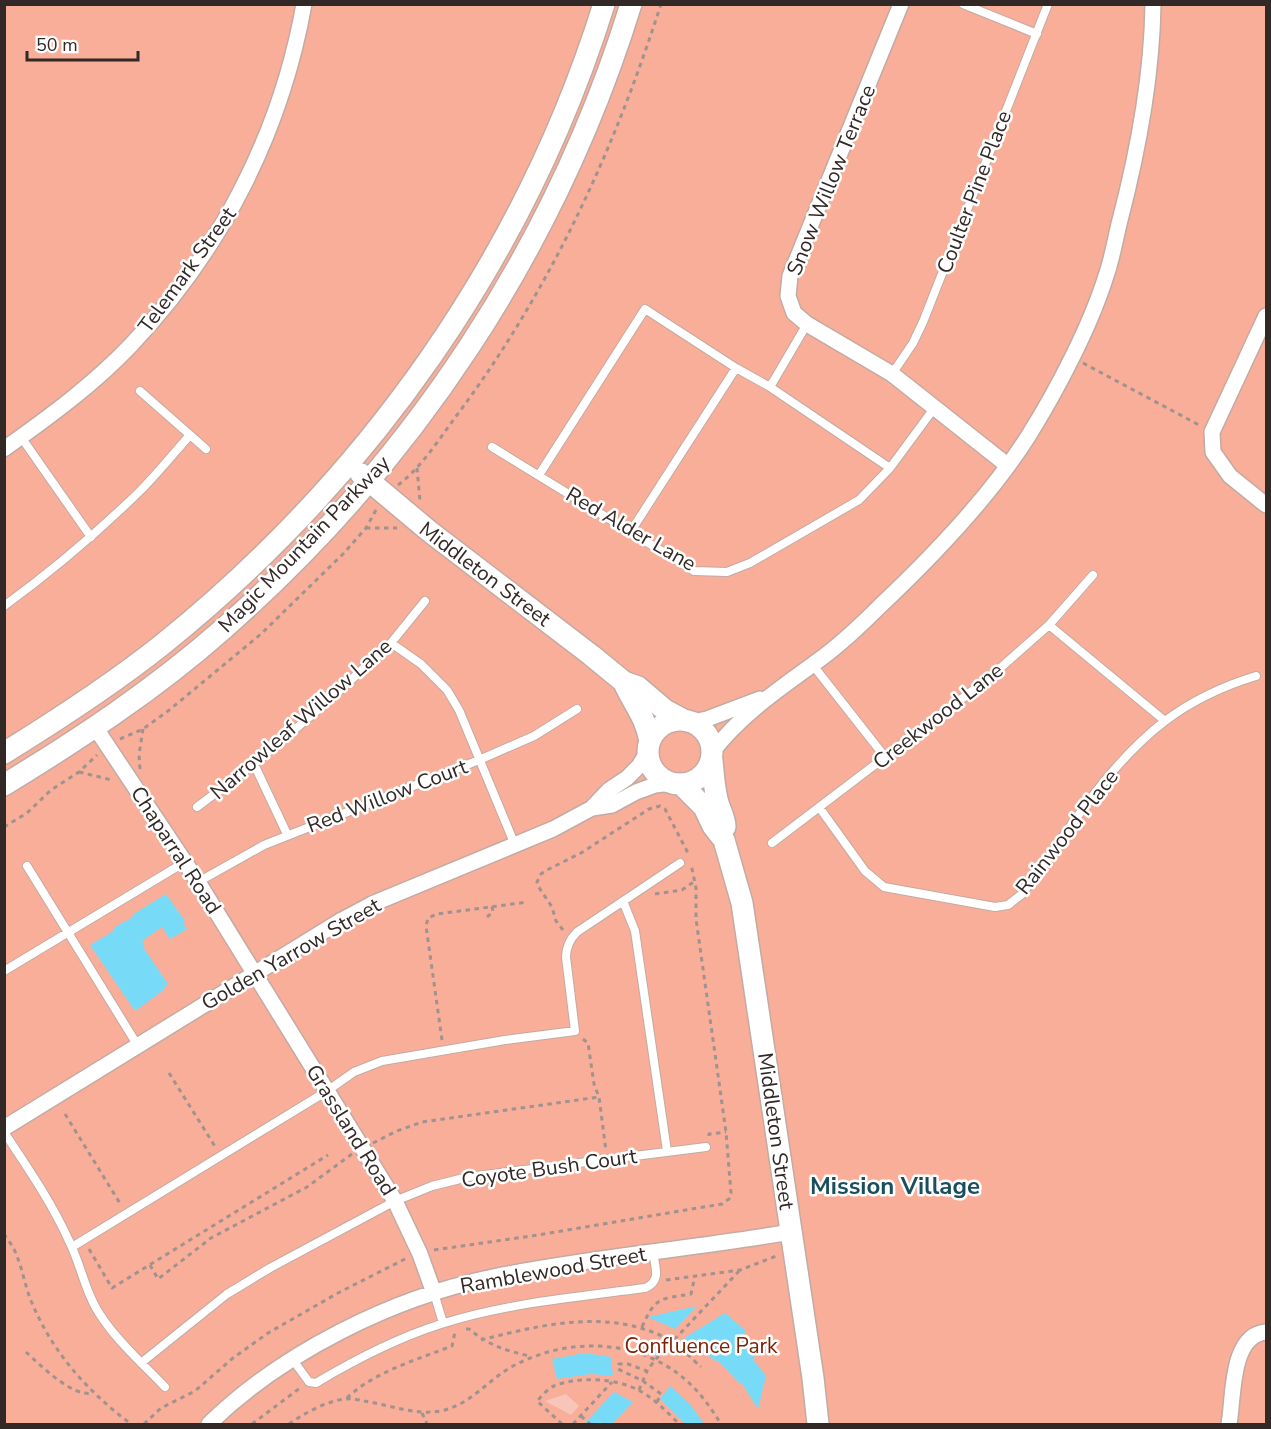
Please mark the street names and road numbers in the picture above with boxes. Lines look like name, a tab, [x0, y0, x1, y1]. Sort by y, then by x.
street label: Snow Willow Terrace	[780, 81, 882, 279]
street label: Coulter Pine Place	[930, 107, 1018, 277]
street label: Telemark Street	[132, 201, 243, 339]
street label: Magic Mountain Parkway	[212, 449, 396, 639]
street label: Red Alder Lane	[561, 480, 701, 578]
street label: Middleton Street	[413, 515, 557, 633]
street label: Narrowleaf Willow Lane	[204, 632, 398, 806]
street label: Creekwood Lane	[867, 656, 1009, 776]
street label: Red Willow Court	[303, 752, 472, 839]
street label: Rainwood Place	[1009, 764, 1125, 900]
street label: Chaparral Road	[124, 781, 228, 919]
street label: Golden Yarrow Street	[196, 891, 386, 1017]
street label: Middleton Street	[751, 1051, 801, 1212]
street label: Grassland Road	[299, 1059, 403, 1201]
street label: Coyote Bush Court	[460, 1142, 639, 1194]
street label: Ramblewood Street	[458, 1240, 649, 1300]

